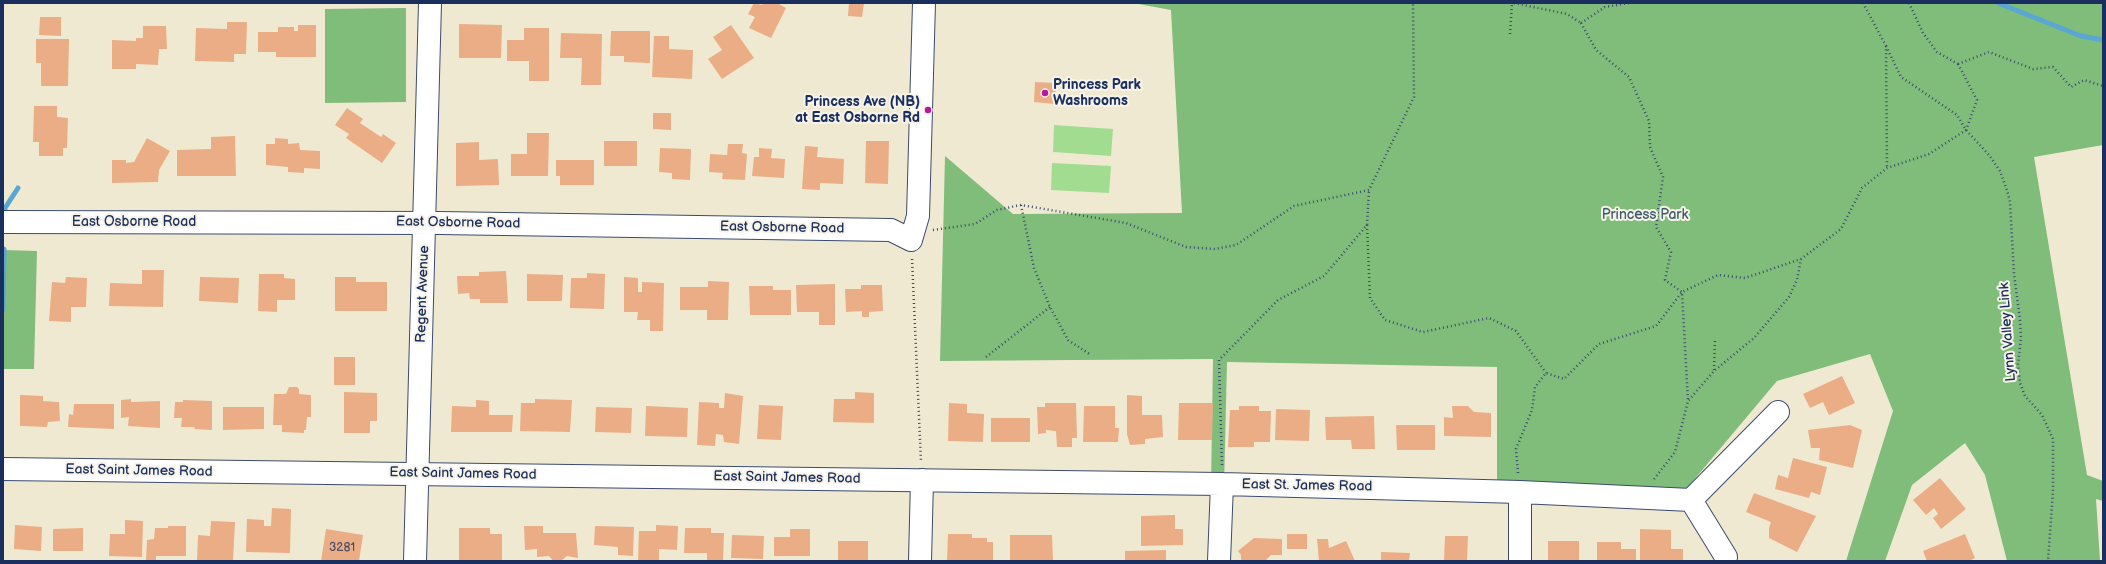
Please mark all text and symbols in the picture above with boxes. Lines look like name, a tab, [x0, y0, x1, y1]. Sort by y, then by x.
place label: Princess Park Washrooms	[1053, 77, 1141, 110]
marker: Princess Park Washrooms	[1040, 88, 1050, 98]
place label: Princess Ave (NB) at East Osborne Rd	[795, 94, 920, 126]
marker: Princess Ave (NB) at East Osborne Rd	[923, 105, 933, 115]
park label: Princess Park	[1602, 207, 1688, 223]
street label: East Osborne Road	[72, 214, 196, 230]
street label: East Osborne Road	[396, 214, 520, 232]
street label: East Osborne Road	[720, 219, 844, 237]
street label: Regent Avenue	[413, 245, 433, 343]
street label: Lynn Valley Link	[1996, 282, 2020, 382]
street label: East Saint James Road	[65, 461, 213, 481]
street label: East Saint James Road	[389, 464, 537, 484]
street label: East Saint James Road	[713, 468, 861, 488]
street label: East St. James Road	[1241, 476, 1373, 496]
house number: 3281	[329, 541, 355, 555]

